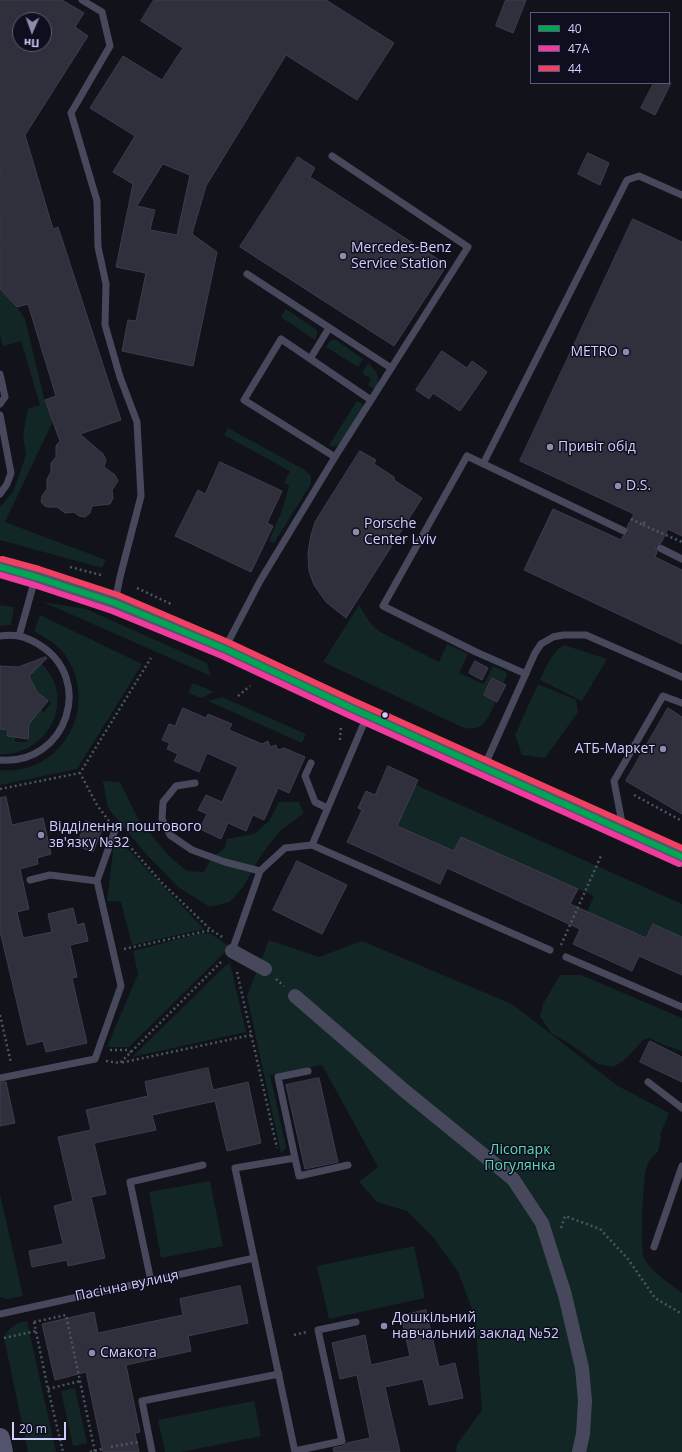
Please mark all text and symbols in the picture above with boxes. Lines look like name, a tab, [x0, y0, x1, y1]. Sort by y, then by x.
north arrow	[12, 12, 52, 52]
legend	[530, 12, 670, 84]
text: 40	[568, 20, 582, 37]
text: Пн	[24, 36, 40, 51]
text: 47А	[568, 40, 589, 57]
text: 44	[568, 60, 582, 77]
place label: Mercedes-Benz Service Station	[351, 240, 451, 272]
marker: Mercedes-Benz Service Station	[338, 251, 348, 261]
place label: METRO	[570, 344, 618, 360]
marker: METRO	[621, 347, 631, 357]
place label: Привіт обід	[558, 439, 636, 455]
marker: Привіт обід	[545, 442, 555, 452]
place label: D.S.	[626, 478, 651, 494]
marker: D.S.	[613, 481, 623, 491]
place label: Porsche Center Lviv	[364, 516, 436, 548]
marker: Porsche Center Lviv	[351, 527, 361, 537]
unlabelled marker	[380, 710, 390, 720]
place label: АТБ-Маркет	[575, 741, 655, 757]
marker: АТБ-Маркет	[658, 744, 668, 754]
place label: Відділення поштового зв'язку №32	[49, 819, 202, 852]
marker: Відділення поштового зв'язку №32	[36, 830, 46, 840]
park label: Лісопарк Погулянка	[484, 1142, 556, 1174]
street label: Пасічна вулиця	[74, 1267, 180, 1305]
place label: Дошкільний навчальний заклад №52	[392, 1310, 559, 1342]
marker: Дошкільний навчальний заклад №52	[379, 1321, 389, 1331]
place label: Смакота	[100, 1345, 157, 1361]
marker: Смакота	[87, 1348, 97, 1358]
scale bar	[14, 1414, 68, 1440]
text: 20 m	[19, 1420, 47, 1437]

